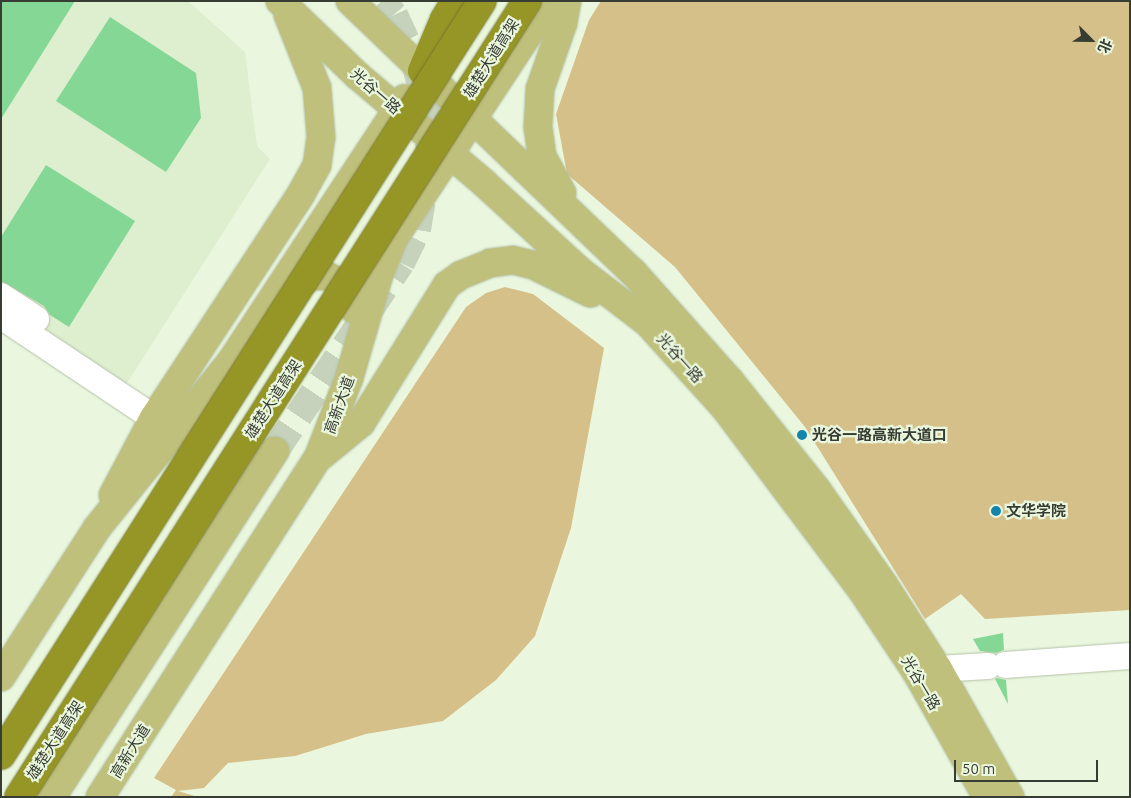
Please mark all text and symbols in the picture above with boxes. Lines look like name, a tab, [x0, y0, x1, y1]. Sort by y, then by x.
street label: 雄楚大道高架	[460, 15, 522, 101]
north arrow	[1066, 15, 1116, 65]
text: 北	[1095, 36, 1115, 55]
street label: 光谷一路	[347, 65, 405, 117]
street label: 光谷一路	[653, 330, 707, 386]
street label: 雄楚大道高架	[241, 356, 305, 442]
street label: 高新大道	[320, 374, 358, 436]
place label: 光谷一路高新大道口	[812, 426, 947, 444]
marker: 光谷一路高新大道口	[796, 429, 808, 441]
place label: 文华学院	[1006, 502, 1066, 520]
marker: 文华学院	[990, 505, 1002, 517]
street label: 光谷一路	[898, 653, 944, 713]
street label: 雄楚大道高架	[23, 697, 87, 783]
street label: 高新大道	[106, 721, 154, 781]
scale bar	[956, 750, 1100, 782]
text: 50 m	[962, 760, 995, 777]

